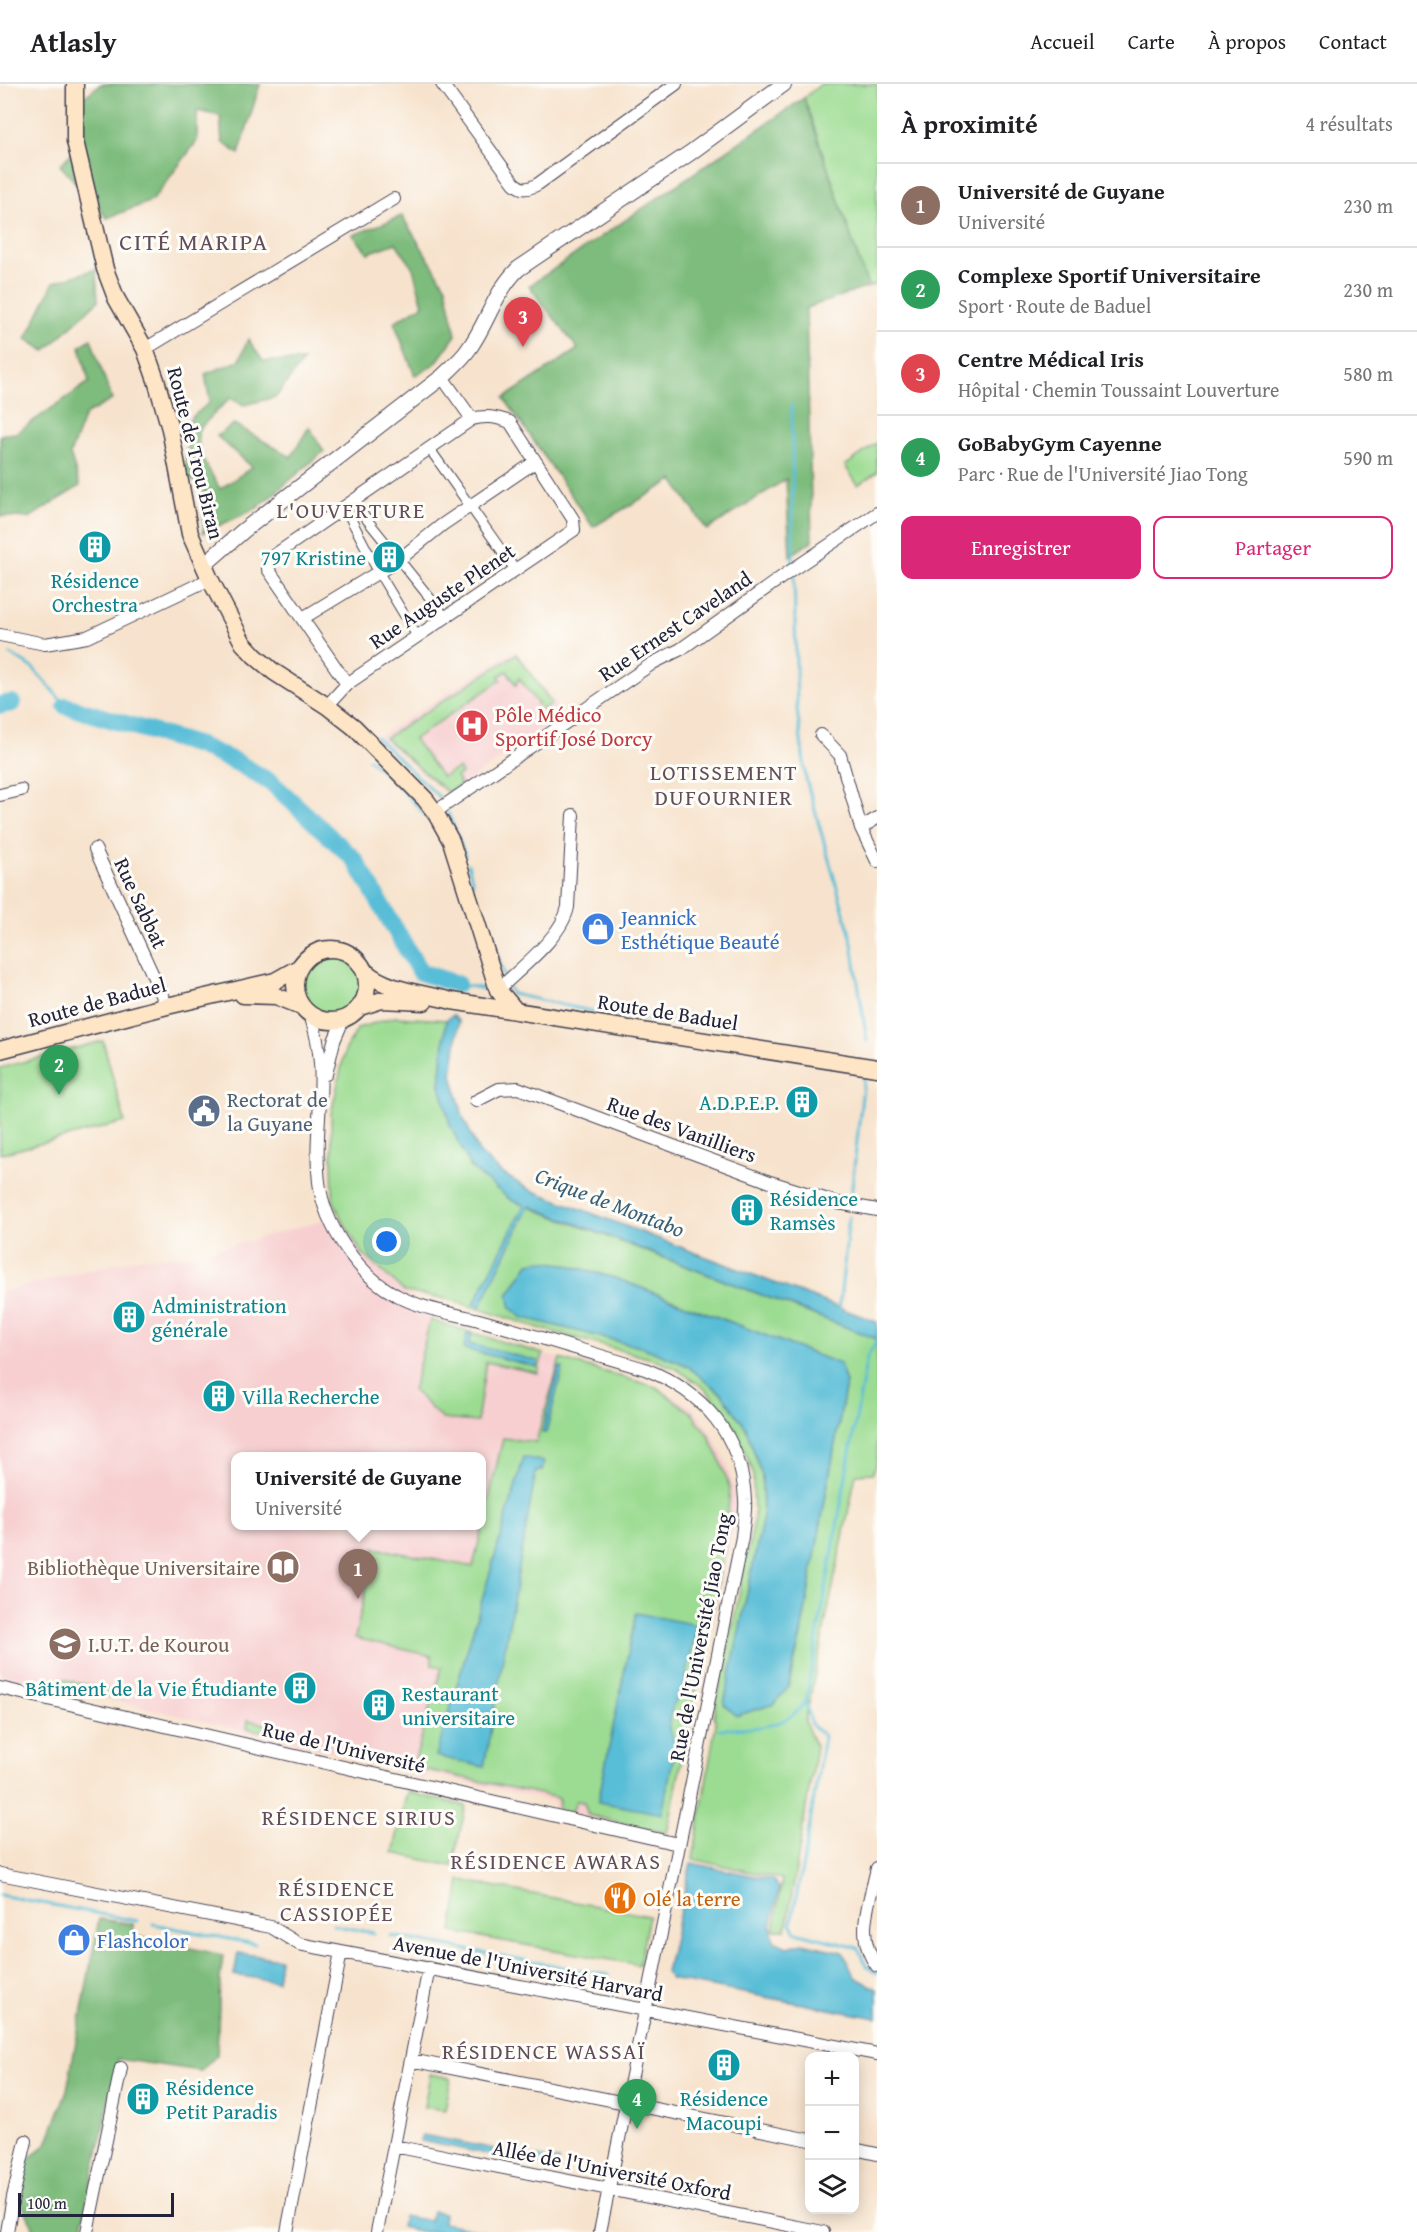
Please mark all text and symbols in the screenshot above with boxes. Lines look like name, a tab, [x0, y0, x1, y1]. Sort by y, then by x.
text: Atlasly	[30, 21, 117, 62]
text: Accueil	[1030, 26, 1095, 57]
text: Carte	[1128, 26, 1175, 57]
text: À propos	[1208, 26, 1286, 57]
text: Contact	[1319, 26, 1387, 57]
text: À proximité	[901, 104, 1038, 143]
text: 4 résultats	[1305, 109, 1393, 138]
text: Université de Guyane	[958, 175, 1165, 207]
text: 1	[915, 191, 926, 220]
text: 230 m	[1343, 191, 1393, 220]
text: Université	[958, 207, 1045, 236]
district label: CITÉ MARIPA	[119, 224, 269, 259]
text: Complexe Sportif Universitaire	[958, 259, 1261, 291]
text: 2	[915, 275, 926, 304]
text: 230 m	[1343, 275, 1393, 304]
text: Sport · Route de Baduel	[958, 291, 1151, 320]
pin: 3	[504, 298, 542, 347]
text: Centre Médical Iris	[958, 343, 1144, 375]
text: 3	[915, 359, 926, 388]
text: 580 m	[1343, 359, 1393, 388]
street label: Route de Trou Biran	[160, 364, 232, 543]
text: Hôpital · Chemin Toussaint Louverture	[958, 375, 1279, 404]
text: GoBabyGym Cayenne	[958, 427, 1162, 459]
text: 4	[915, 443, 926, 472]
text: 590 m	[1343, 443, 1393, 472]
text: Parc · Rue de l'Université Jiao Tong	[958, 459, 1248, 488]
district label: L'OUVERTURE	[276, 494, 426, 526]
button: Enregistrer	[901, 516, 1141, 579]
button: Partager	[1153, 516, 1393, 579]
building icon: Résidence Orchestra	[77, 529, 113, 565]
street label: Rue Auguste Plenet	[363, 535, 522, 656]
building icon: 797 Kristine	[371, 539, 407, 575]
place label: 797 Kristine	[261, 542, 366, 573]
street label: Rue Ernest Caveland	[592, 563, 758, 689]
place label: Résidence Orchestra	[51, 565, 139, 620]
place label: Pôle Médico Sportif José Dorcy	[495, 699, 653, 754]
hospital icon: Pôle Médico Sportif José Dorcy	[454, 708, 490, 744]
district label: LOTISSEMENT DUFOURNIER	[650, 756, 798, 813]
street label: Rue Sabbat	[106, 852, 176, 954]
place label: Jeannick Esthétique Beauté	[618, 902, 780, 957]
shop icon: Jeannick Esthétique Beauté	[580, 911, 616, 947]
street label: Route de Baduel	[24, 969, 170, 1035]
street label: Route de Baduel	[595, 986, 741, 1038]
pin: 2	[40, 1046, 78, 1095]
place label: Rectorat de la Guyane	[227, 1084, 328, 1139]
building icon: A.D.P.E.P.	[784, 1084, 820, 1120]
place label: A.D.P.E.P.	[699, 1087, 779, 1118]
street label: Rue des Vanilliers	[603, 1088, 761, 1170]
public building icon: Rectorat de la Guyane	[186, 1093, 222, 1129]
water label: Crique de Montabo	[531, 1159, 689, 1245]
place label: Résidence Ramsès	[770, 1183, 858, 1238]
building icon: Résidence Ramsès	[729, 1192, 765, 1228]
your location	[372, 1227, 401, 1256]
place label: Administration générale	[152, 1290, 287, 1345]
building icon: Administration générale	[111, 1299, 147, 1335]
building icon: Villa Recherche	[201, 1378, 237, 1414]
place label: Villa Recherche	[242, 1381, 380, 1412]
popup	[231, 1452, 486, 1530]
text: Université de Guyane	[255, 1461, 462, 1493]
text: Université	[255, 1493, 342, 1522]
street label: Rue de l'Université Jiao Tong	[661, 1509, 739, 1764]
library icon: Bibliothèque Universitaire	[265, 1549, 301, 1585]
pin: 1	[338, 1550, 378, 1599]
place label: Bibliothèque Universitaire	[27, 1552, 260, 1583]
school or university icon: I.U.T. de Kourou	[47, 1626, 83, 1662]
place label: I.U.T. de Kourou	[88, 1629, 230, 1660]
building icon: Bâtiment de la Vie Étudiante	[282, 1670, 318, 1706]
place label: Bâtiment de la Vie Étudiante	[25, 1673, 277, 1704]
place label: Restaurant universitaire	[402, 1678, 515, 1733]
building icon: Restaurant universitaire	[361, 1687, 397, 1723]
street label: Rue de l'Université	[259, 1713, 429, 1781]
district label: RÉSIDENCE SIRIUS	[262, 1801, 456, 1833]
district label: RÉSIDENCE AWARAS	[450, 1845, 662, 1877]
district label: RÉSIDENCE CASSIOPÉE	[279, 1872, 395, 1929]
restaurant icon: Olé la terre	[602, 1880, 638, 1916]
place label: Olé la terre	[643, 1883, 741, 1914]
shop icon: Flashcolor	[56, 1922, 92, 1958]
place label: Flashcolor	[97, 1925, 189, 1956]
street label: Avenue de l'Université Harvard	[390, 1927, 666, 2010]
district label: RÉSIDENCE WASSAÏ	[442, 2035, 646, 2067]
building icon: Résidence Macoupi	[706, 2047, 742, 2083]
map controls	[805, 2052, 859, 2214]
button: +	[805, 2052, 859, 2106]
place label: Résidence Petit Paradis	[166, 2072, 278, 2127]
pin: 4	[618, 2080, 656, 2129]
building icon: Résidence Petit Paradis	[125, 2081, 161, 2117]
place label: Résidence Macoupi	[680, 2083, 768, 2138]
button: −	[805, 2106, 859, 2160]
street label: Allée de l'Université Oxford	[490, 2132, 735, 2209]
button: layers	[805, 2160, 859, 2214]
scale bar	[18, 2190, 174, 2218]
text: 100 m	[27, 2191, 67, 2215]

